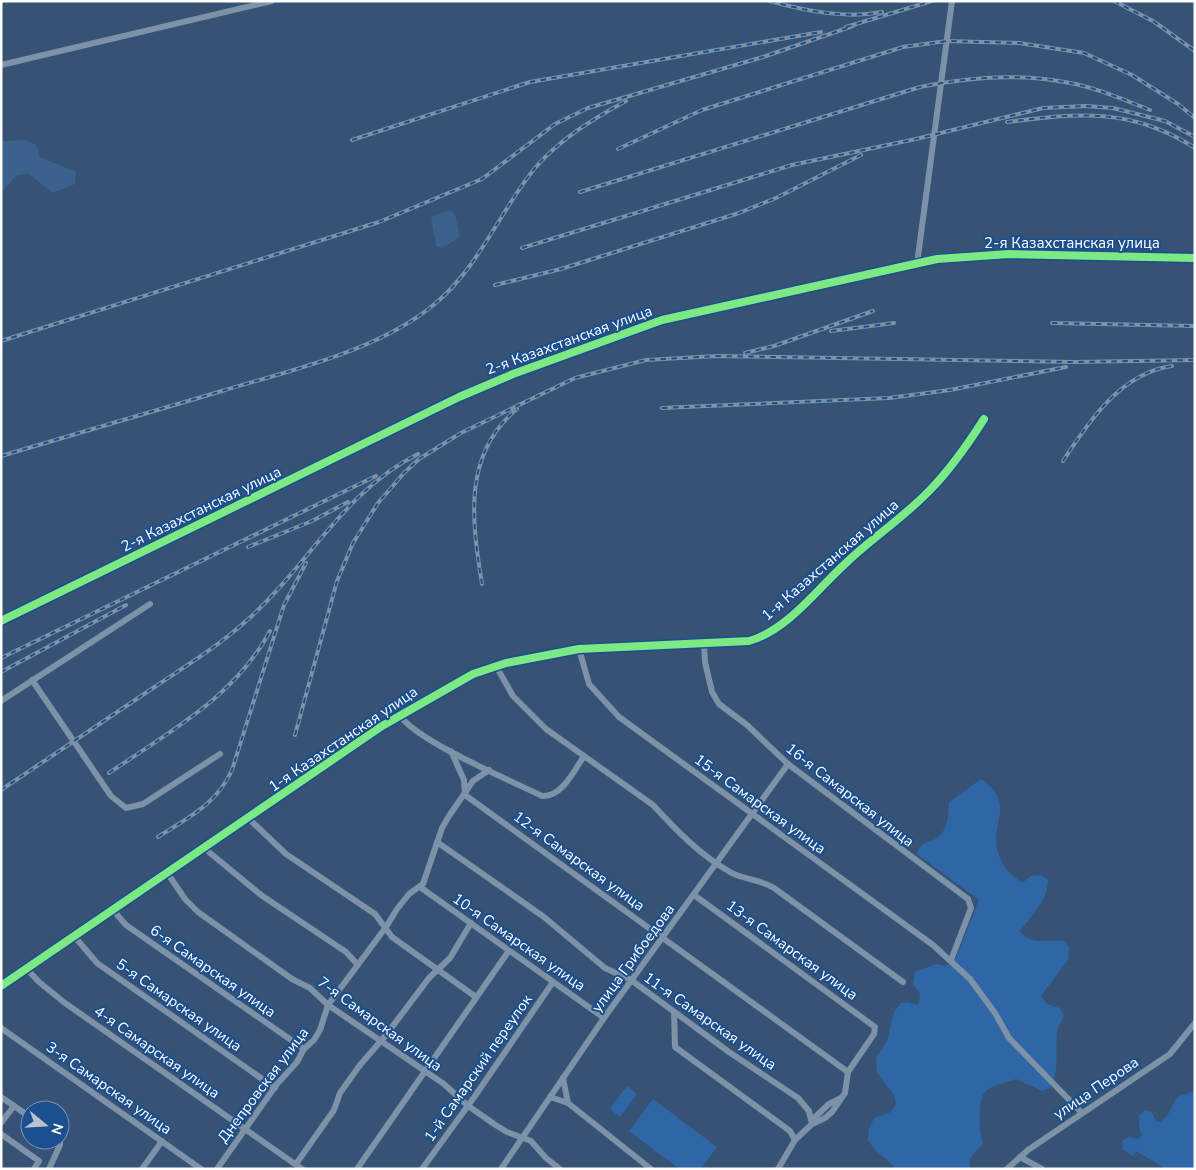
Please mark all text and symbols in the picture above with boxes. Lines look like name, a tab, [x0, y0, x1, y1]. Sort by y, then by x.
street label: 2-я Казахстанская улица	[984, 233, 1160, 253]
street label: 2-я Казахстанская улица	[483, 301, 655, 379]
street label: 2-я Казахстанская улица	[118, 461, 284, 557]
street label: 1-я Казахстанская улица	[757, 495, 903, 625]
street label: 1-я Казахстанская улица	[264, 682, 422, 796]
street label: 16-я Самарская улица	[782, 738, 918, 852]
street label: 15-я Самарская улица	[690, 749, 830, 859]
street label: 12-я Самарская улица	[509, 806, 649, 916]
street label: 10-я Самарская улица	[449, 888, 589, 996]
street label: 13-я Самарская улица	[722, 895, 862, 1005]
street label: улица Грибоедова	[587, 900, 679, 1016]
street label: 6-я Самарская улица	[146, 920, 280, 1022]
street label: 5-я Самарская улица	[112, 954, 246, 1056]
street label: 11-я Самарская улица	[640, 967, 780, 1075]
street label: 7-я Самарская улица	[314, 972, 446, 1076]
street label: 1-й Самарский переулок	[419, 990, 537, 1146]
street label: 4-я Самарская улица	[90, 1001, 224, 1103]
street label: Днепровская улица	[213, 1023, 313, 1147]
street label: 3-я Самарская улица	[42, 1037, 176, 1139]
street label: улица Перова	[1049, 1052, 1143, 1124]
north arrow	[20, 1100, 70, 1150]
text: N	[46, 1121, 68, 1137]

